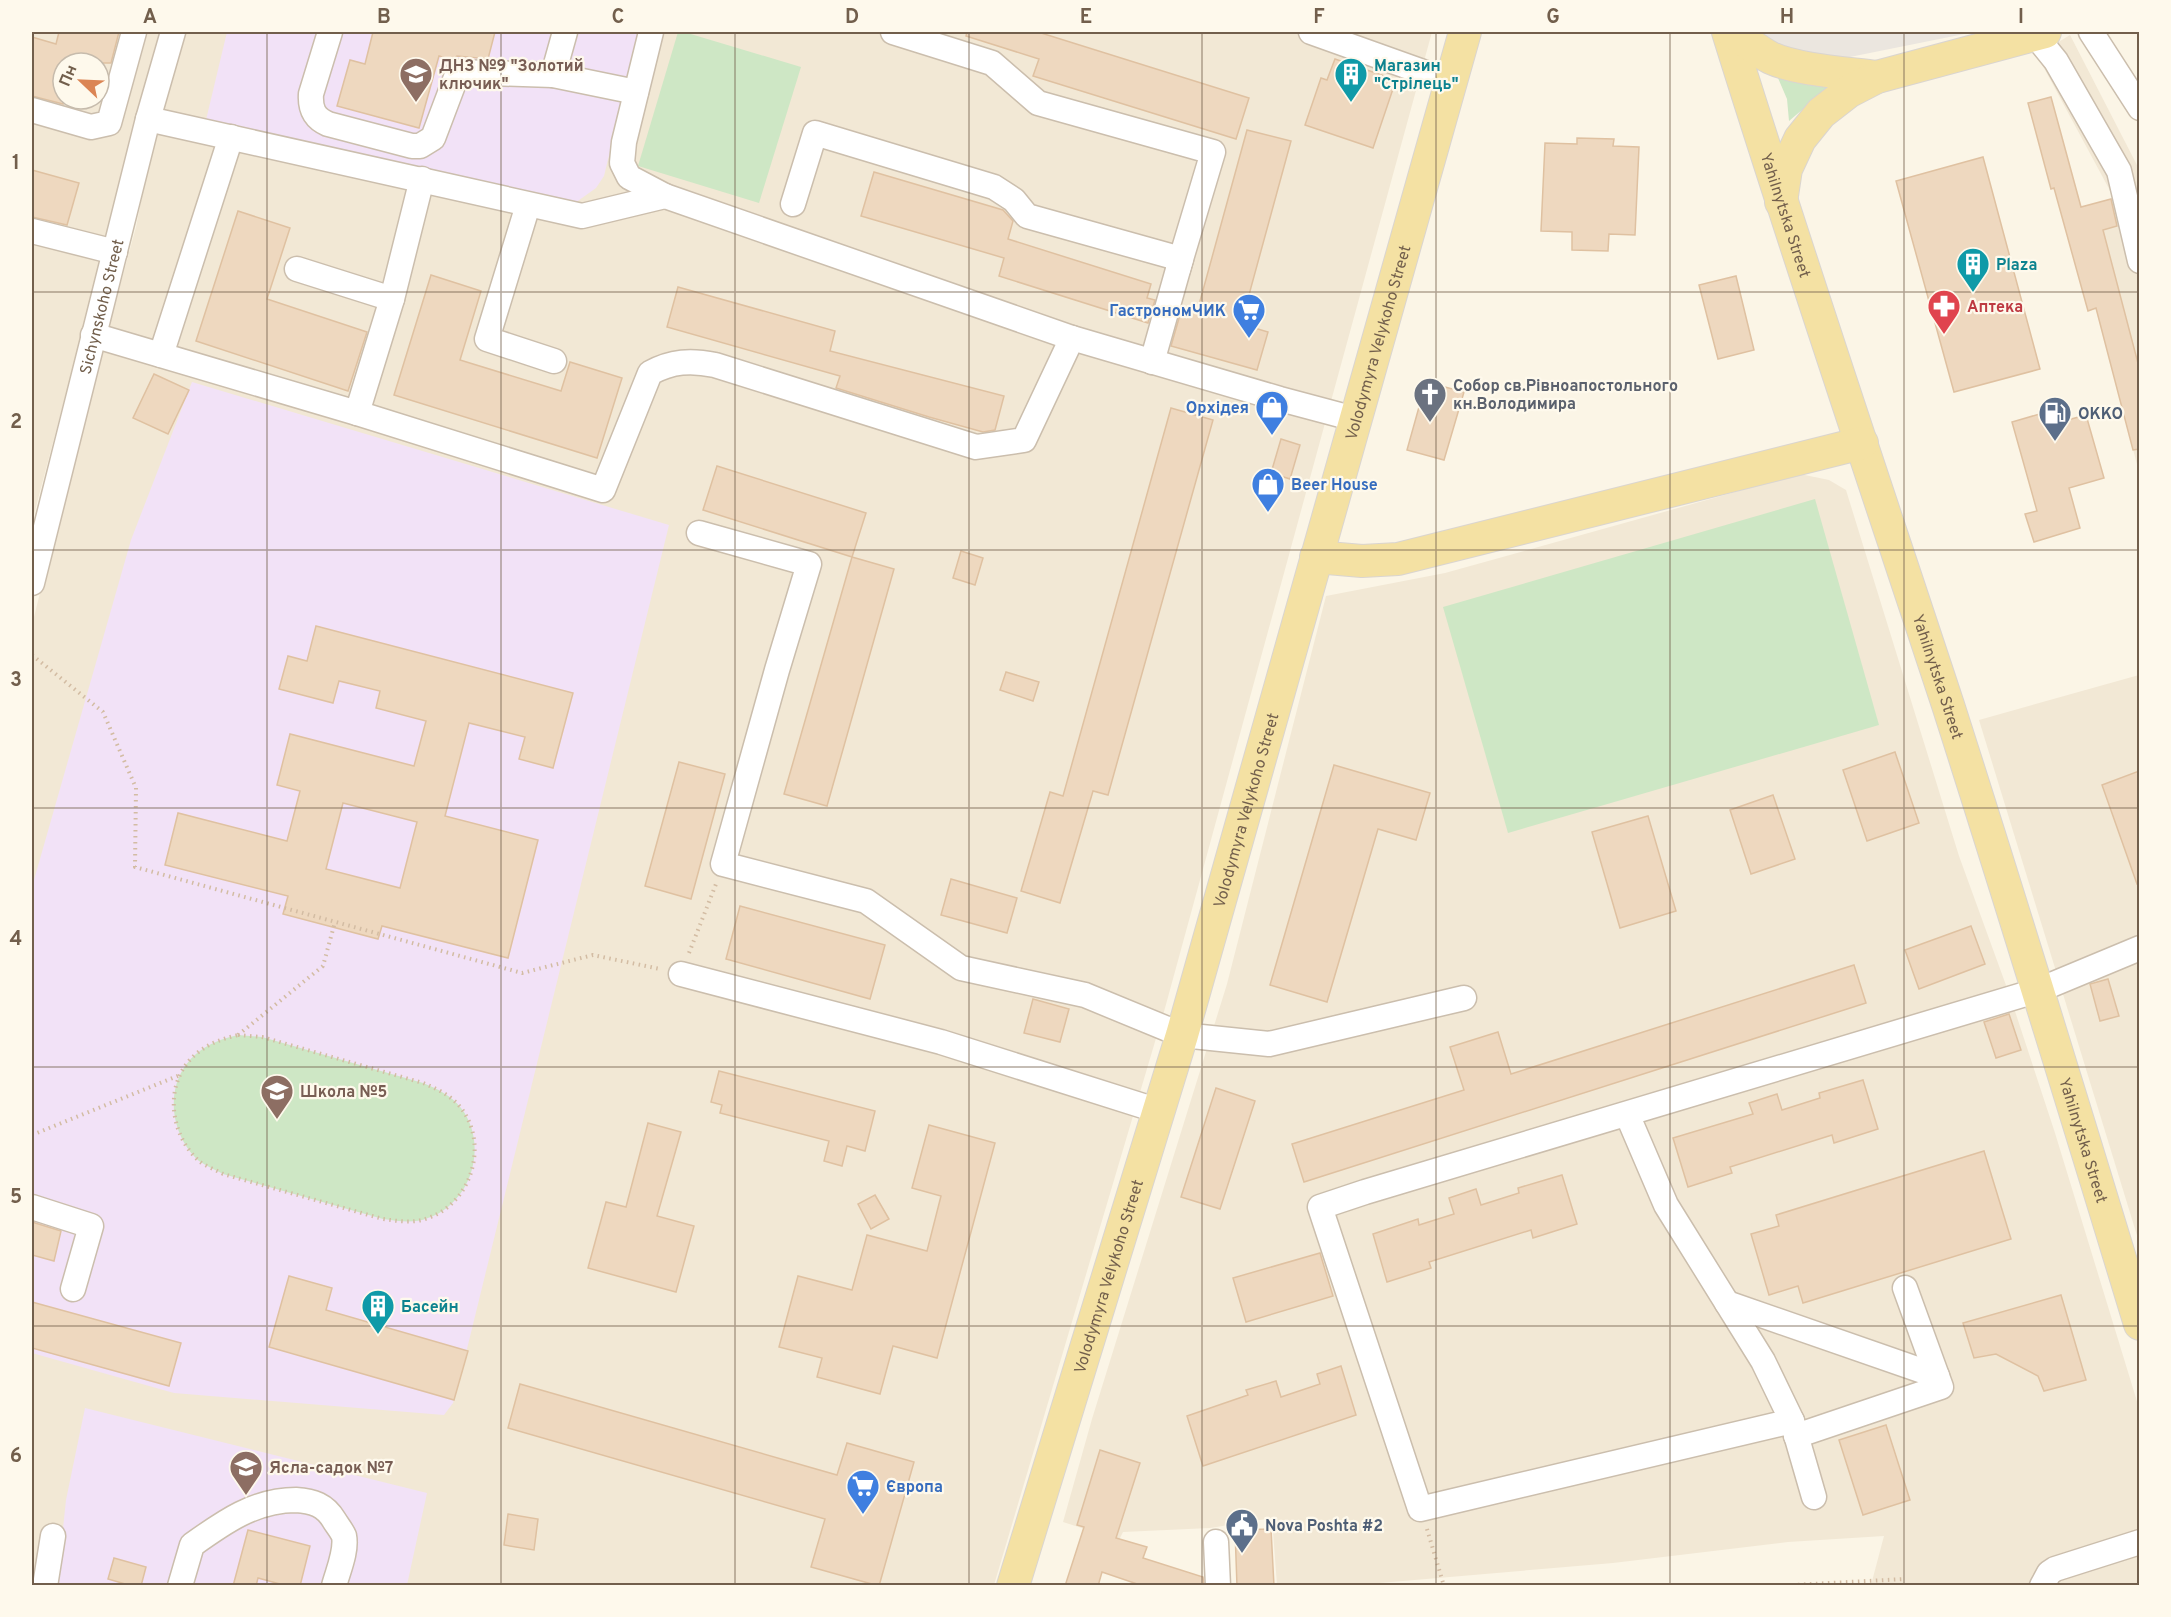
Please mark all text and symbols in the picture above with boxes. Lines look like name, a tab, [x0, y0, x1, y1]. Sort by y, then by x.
text: A	[143, 5, 157, 31]
text: B	[377, 5, 391, 31]
text: C	[612, 5, 624, 31]
text: D	[845, 5, 859, 31]
text: E	[1080, 5, 1092, 31]
text: F	[1313, 5, 1325, 31]
text: G	[1546, 5, 1560, 31]
text: H	[1780, 5, 1794, 31]
text: I	[2018, 5, 2024, 31]
north arrow	[51, 51, 111, 111]
school or university icon: ДНЗ №9 "Золотий ключик"	[398, 56, 434, 103]
building icon: Магазин "Стрілець"	[1333, 56, 1369, 103]
place label: ДНЗ №9 "Золотий ключик"	[439, 57, 584, 95]
place label: Магазин "Стрілець"	[1374, 57, 1459, 95]
text: Пн	[56, 62, 82, 90]
text: 1	[12, 151, 20, 177]
street label: Yahilnytska Street	[1755, 151, 1814, 281]
street label: Sichynskoho Street	[77, 237, 130, 377]
street label: Volodymyra Velykoho Street	[1342, 243, 1416, 443]
building icon: Plaza	[1955, 246, 1991, 293]
place label: Plaza	[1996, 256, 2037, 276]
pharmacy icon: Аптека	[1926, 288, 1962, 335]
supermarket icon: ГастрономЧИК	[1231, 292, 1267, 339]
place label: Аптека	[1967, 298, 2023, 318]
place label: ГастрономЧИК	[1109, 302, 1226, 322]
church icon: Собор св.Рівноапостольного кн.Володимира	[1412, 376, 1448, 423]
place label: Собор св.Рівноапостольного кн.Володимира	[1453, 377, 1678, 415]
shop icon: Орхідея	[1254, 389, 1290, 436]
fuel station icon: OKKO	[2037, 395, 2073, 442]
place label: Орхідея	[1186, 399, 1249, 419]
place label: OKKO	[2078, 405, 2123, 425]
text: 2	[10, 410, 22, 436]
shop icon: Beer House	[1250, 466, 1286, 513]
place label: Beer House	[1291, 476, 1378, 496]
street label: Yahilnytska Street	[1907, 612, 1966, 742]
text: 3	[10, 668, 22, 694]
street label: Volodymyra Velykoho Street	[1210, 711, 1284, 910]
text: 4	[10, 927, 22, 953]
school or university icon: Школа №5	[259, 1073, 295, 1120]
street label: Yahilnytska Street	[2053, 1076, 2111, 1206]
place label: Школа №5	[300, 1083, 387, 1103]
street label: Volodymyra Velykoho Street	[1071, 1177, 1149, 1376]
text: 5	[10, 1185, 22, 1211]
building icon: Басейн	[360, 1288, 396, 1335]
place label: Басейн	[401, 1298, 459, 1318]
text: 6	[10, 1444, 22, 1470]
school or university icon: Ясла-садок №7	[228, 1449, 264, 1496]
place label: Ясла-садок №7	[269, 1459, 393, 1479]
supermarket icon: Європа	[845, 1468, 881, 1515]
place label: Європа	[886, 1478, 943, 1498]
public building icon: Nova Poshta #2	[1224, 1507, 1260, 1554]
place label: Nova Poshta #2	[1265, 1517, 1383, 1537]

